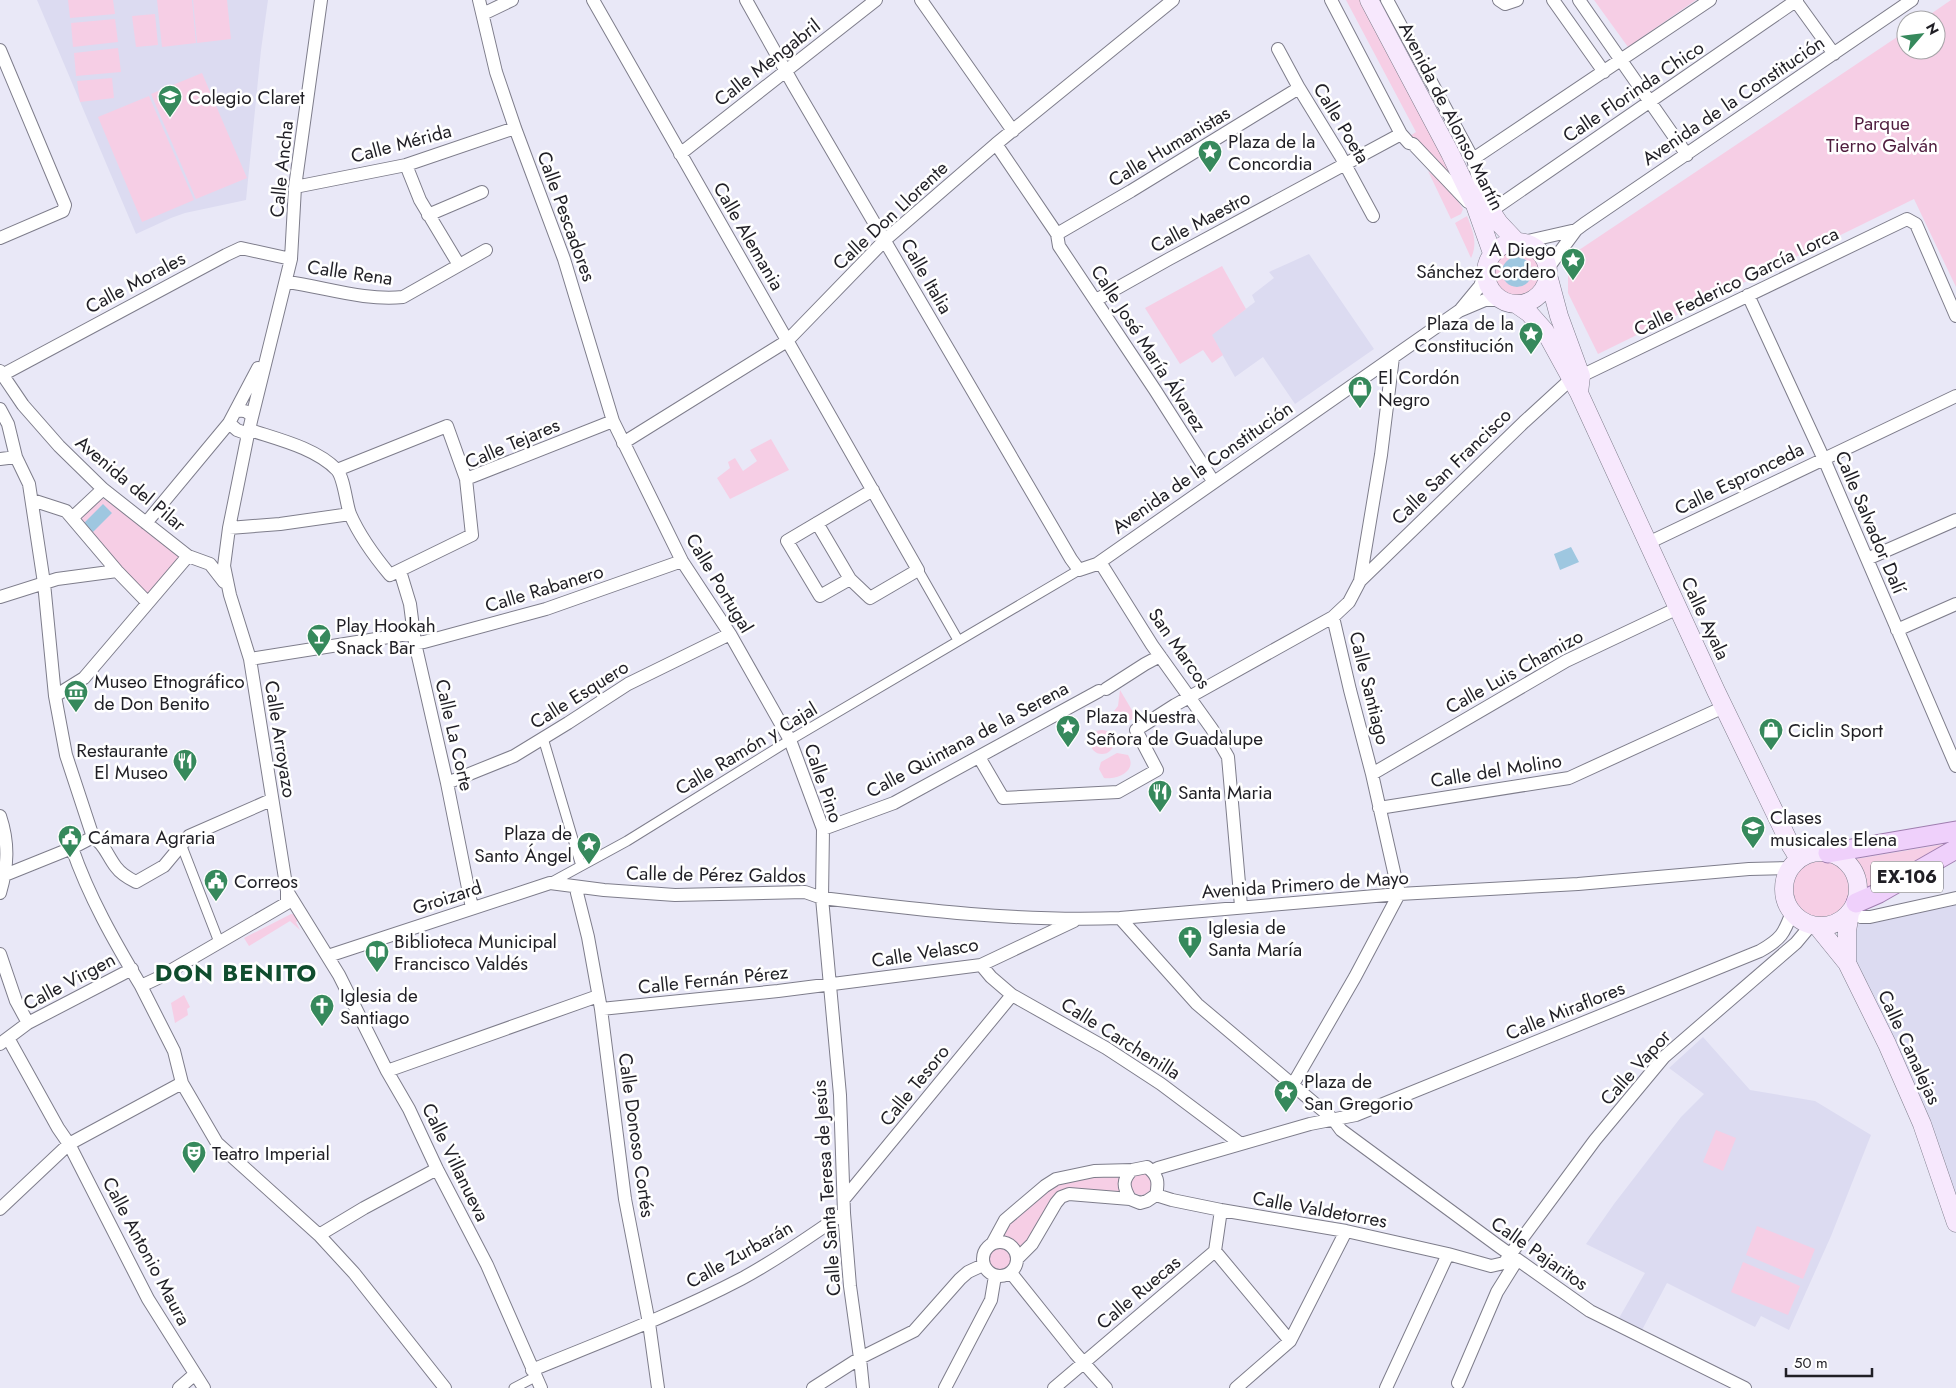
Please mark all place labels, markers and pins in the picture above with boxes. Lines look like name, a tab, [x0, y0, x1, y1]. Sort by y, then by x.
school or university icon: Colegio Claret	[157, 84, 183, 118]
place label: Colegio Claret	[188, 84, 305, 111]
place label: Plaza de la Concordia	[1228, 128, 1315, 177]
place icon: Plaza de la Concordia	[1197, 139, 1223, 173]
place label: A Diego Sánchez Cordero	[1416, 236, 1556, 285]
place icon: A Diego Sánchez Cordero	[1560, 247, 1586, 281]
place label: Plaza de la Constitución	[1415, 310, 1514, 359]
place icon: Plaza de la Constitución	[1518, 321, 1544, 355]
place label: El Cordón Negro	[1378, 364, 1460, 413]
shop icon: El Cordón Negro	[1347, 375, 1373, 409]
place label: Play Hookah Snack Bar	[336, 612, 436, 661]
bar icon: Play Hookah Snack Bar	[306, 623, 332, 657]
place label: Museo Etnográfico de Don Benito	[94, 668, 245, 717]
museum icon: Museo Etnográfico de Don Benito	[63, 679, 89, 713]
place label: Plaza Nuestra Señora de Guadalupe	[1086, 703, 1263, 752]
place icon: Plaza Nuestra Señora de Guadalupe	[1055, 714, 1081, 748]
shop icon: Ciclin Sport	[1758, 717, 1784, 751]
place label: Ciclin Sport	[1788, 717, 1883, 744]
place label: Restaurante El Museo	[76, 737, 168, 786]
restaurant icon: Restaurante El Museo	[172, 748, 198, 782]
restaurant icon: Santa Maria	[1147, 779, 1173, 813]
place label: Santa Maria	[1178, 779, 1272, 806]
place label: Clases musicales Elena	[1770, 804, 1897, 853]
school or university icon: Clases musicales Elena	[1740, 815, 1766, 849]
place label: Plaza de Santo Ángel	[474, 820, 572, 869]
public building icon: Cámara Agraria	[57, 824, 83, 858]
place label: Cámara Agraria	[88, 824, 215, 851]
place icon: Plaza de Santo Ángel	[576, 831, 602, 865]
public building icon: Correos	[203, 868, 229, 902]
place label: Correos	[234, 868, 298, 895]
place label: Iglesia de Santa María	[1208, 914, 1302, 963]
church icon: Iglesia de Santa María	[1177, 925, 1203, 959]
place label: Biblioteca Municipal Francisco Valdés	[394, 928, 557, 977]
library icon: Biblioteca Municipal Francisco Valdés	[364, 939, 390, 973]
place label: Iglesia de Santiago	[340, 982, 418, 1031]
church icon: Iglesia de Santiago	[309, 993, 335, 1027]
place label: Plaza de San Gregorio	[1304, 1068, 1413, 1117]
place icon: Plaza de San Gregorio	[1273, 1079, 1299, 1113]
theatre icon: Teatro Imperial	[181, 1140, 207, 1174]
place label: Teatro Imperial	[212, 1140, 330, 1167]

